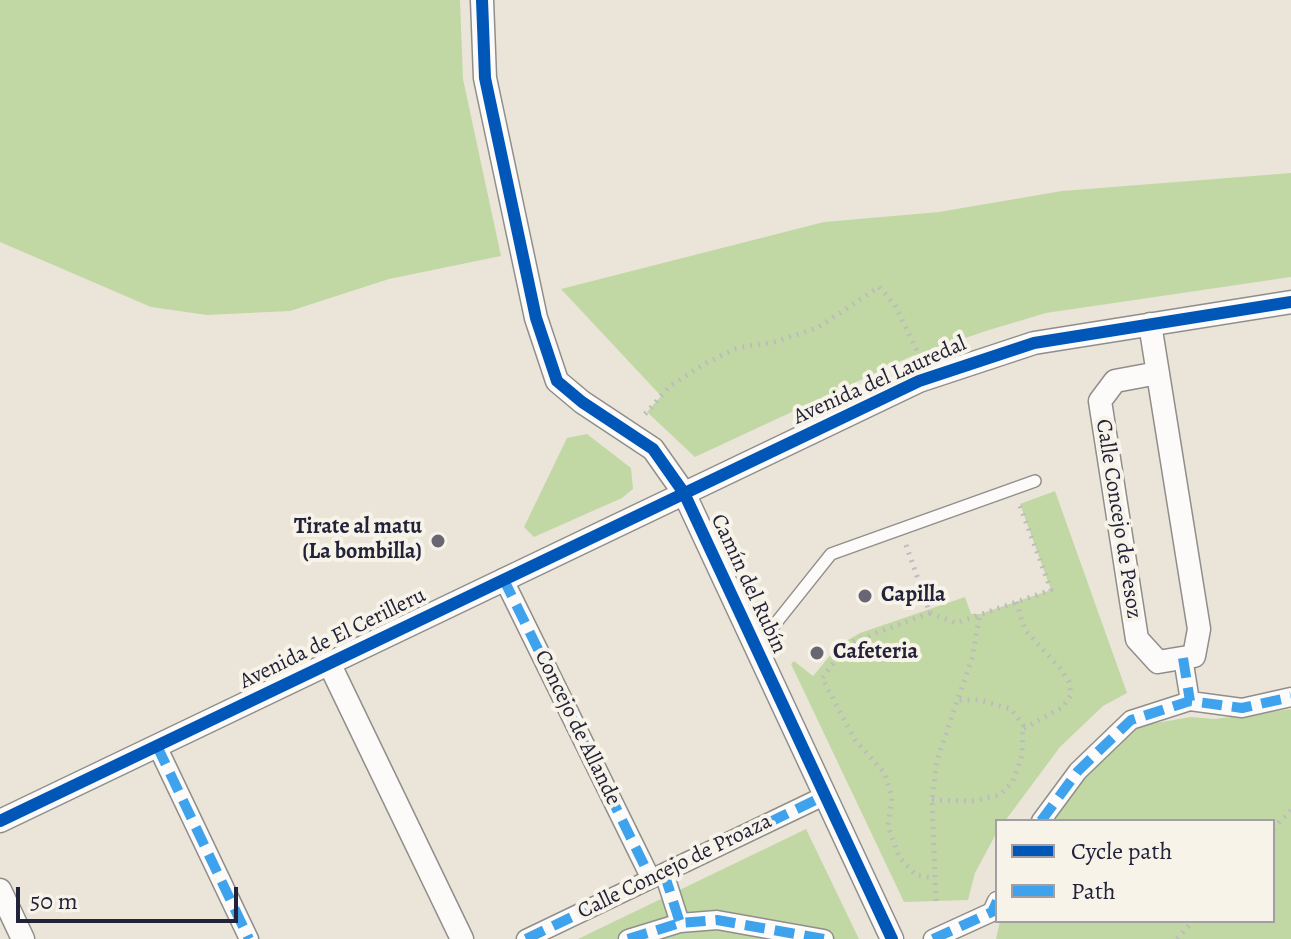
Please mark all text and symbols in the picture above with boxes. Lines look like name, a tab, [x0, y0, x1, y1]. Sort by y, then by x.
street label: Avenida del Lauredal	[789, 331, 971, 431]
street label: Calle Concejo de Pesoz	[1089, 417, 1147, 621]
street label: Camín del Rubín	[704, 510, 792, 658]
place label: Tirate al matu (La bombilla)	[294, 515, 422, 566]
marker: Tirate al matu (La bombilla)	[429, 532, 447, 550]
street label: Avenida de El Cerilleru	[236, 582, 430, 696]
place label: Capilla	[881, 583, 946, 609]
marker: Capilla	[856, 587, 874, 605]
place label: Cafeteria	[833, 640, 918, 666]
marker: Cafeteria	[808, 644, 826, 662]
street label: Concejo de Allande	[528, 646, 626, 810]
street label: Calle Concejo de Proaza	[574, 809, 776, 925]
legend	[995, 819, 1275, 923]
text: Cycle path	[1071, 835, 1172, 867]
scale bar	[20, 871, 242, 921]
text: Path	[1071, 875, 1116, 907]
text: 50 m	[30, 885, 78, 917]

